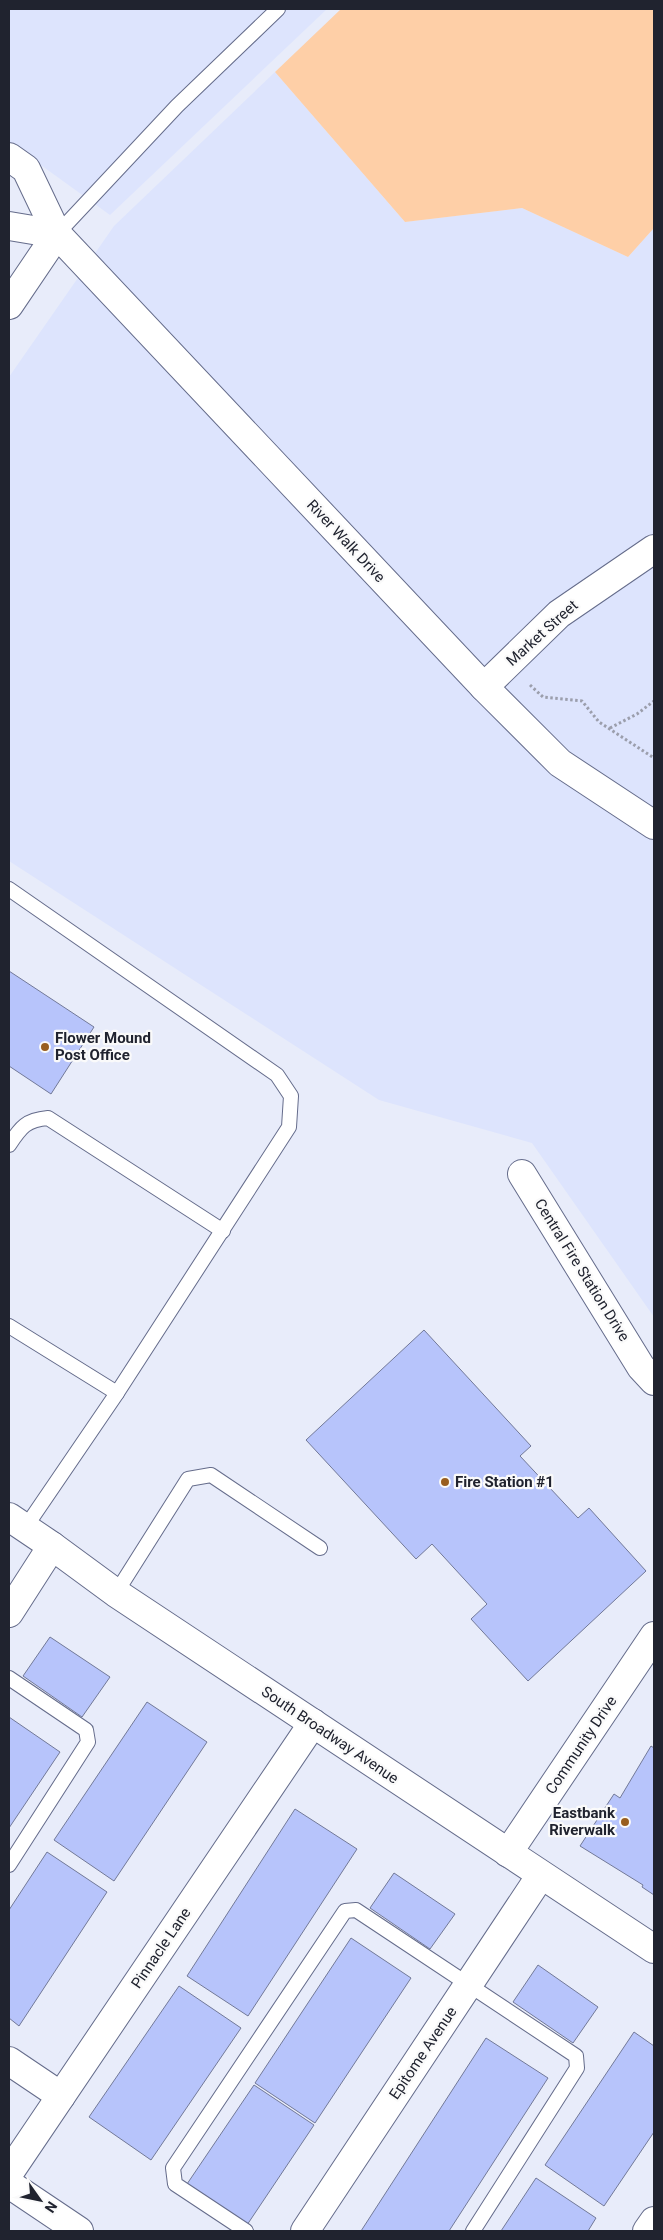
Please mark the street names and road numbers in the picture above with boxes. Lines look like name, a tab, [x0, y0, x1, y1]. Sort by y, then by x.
street label: River Walk Drive	[303, 496, 389, 586]
street label: Market Street	[503, 596, 582, 670]
street label: Central Fire Station Drive	[531, 1195, 633, 1345]
street label: South Broadway Avenue	[258, 1682, 402, 1788]
street label: Community Drive	[542, 1693, 620, 1797]
street label: Pinnacle Lane	[127, 1904, 195, 1992]
street label: Epitome Avenue	[385, 2003, 461, 2103]

